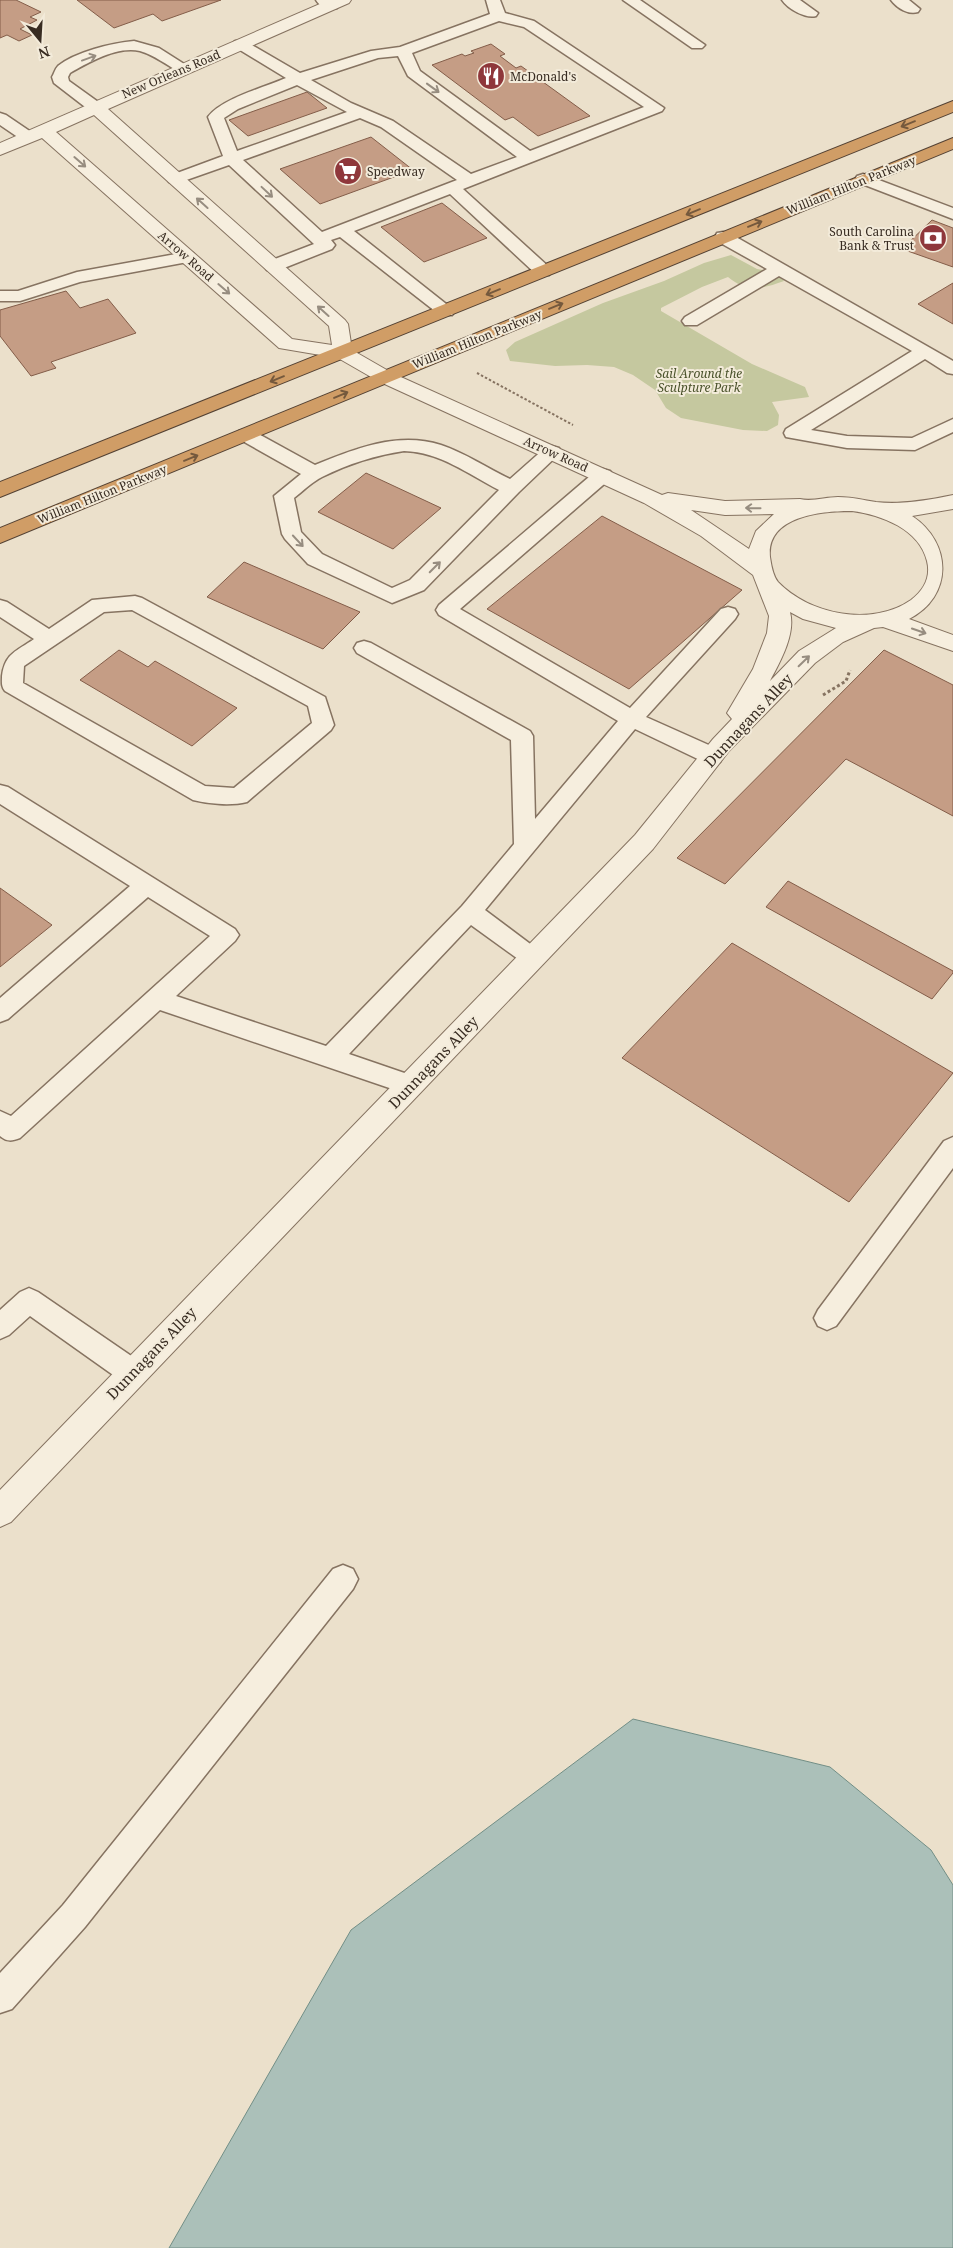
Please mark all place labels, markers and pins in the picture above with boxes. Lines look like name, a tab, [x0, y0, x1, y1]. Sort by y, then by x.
restaurant icon: McDonald's	[476, 61, 506, 91]
place label: McDonald's	[510, 68, 576, 85]
supermarket icon: Speedway	[333, 156, 363, 186]
place label: Speedway	[367, 163, 425, 180]
place label: South Carolina Bank & Trust	[829, 223, 914, 254]
bank icon: South Carolina Bank & Trust	[918, 223, 948, 253]

